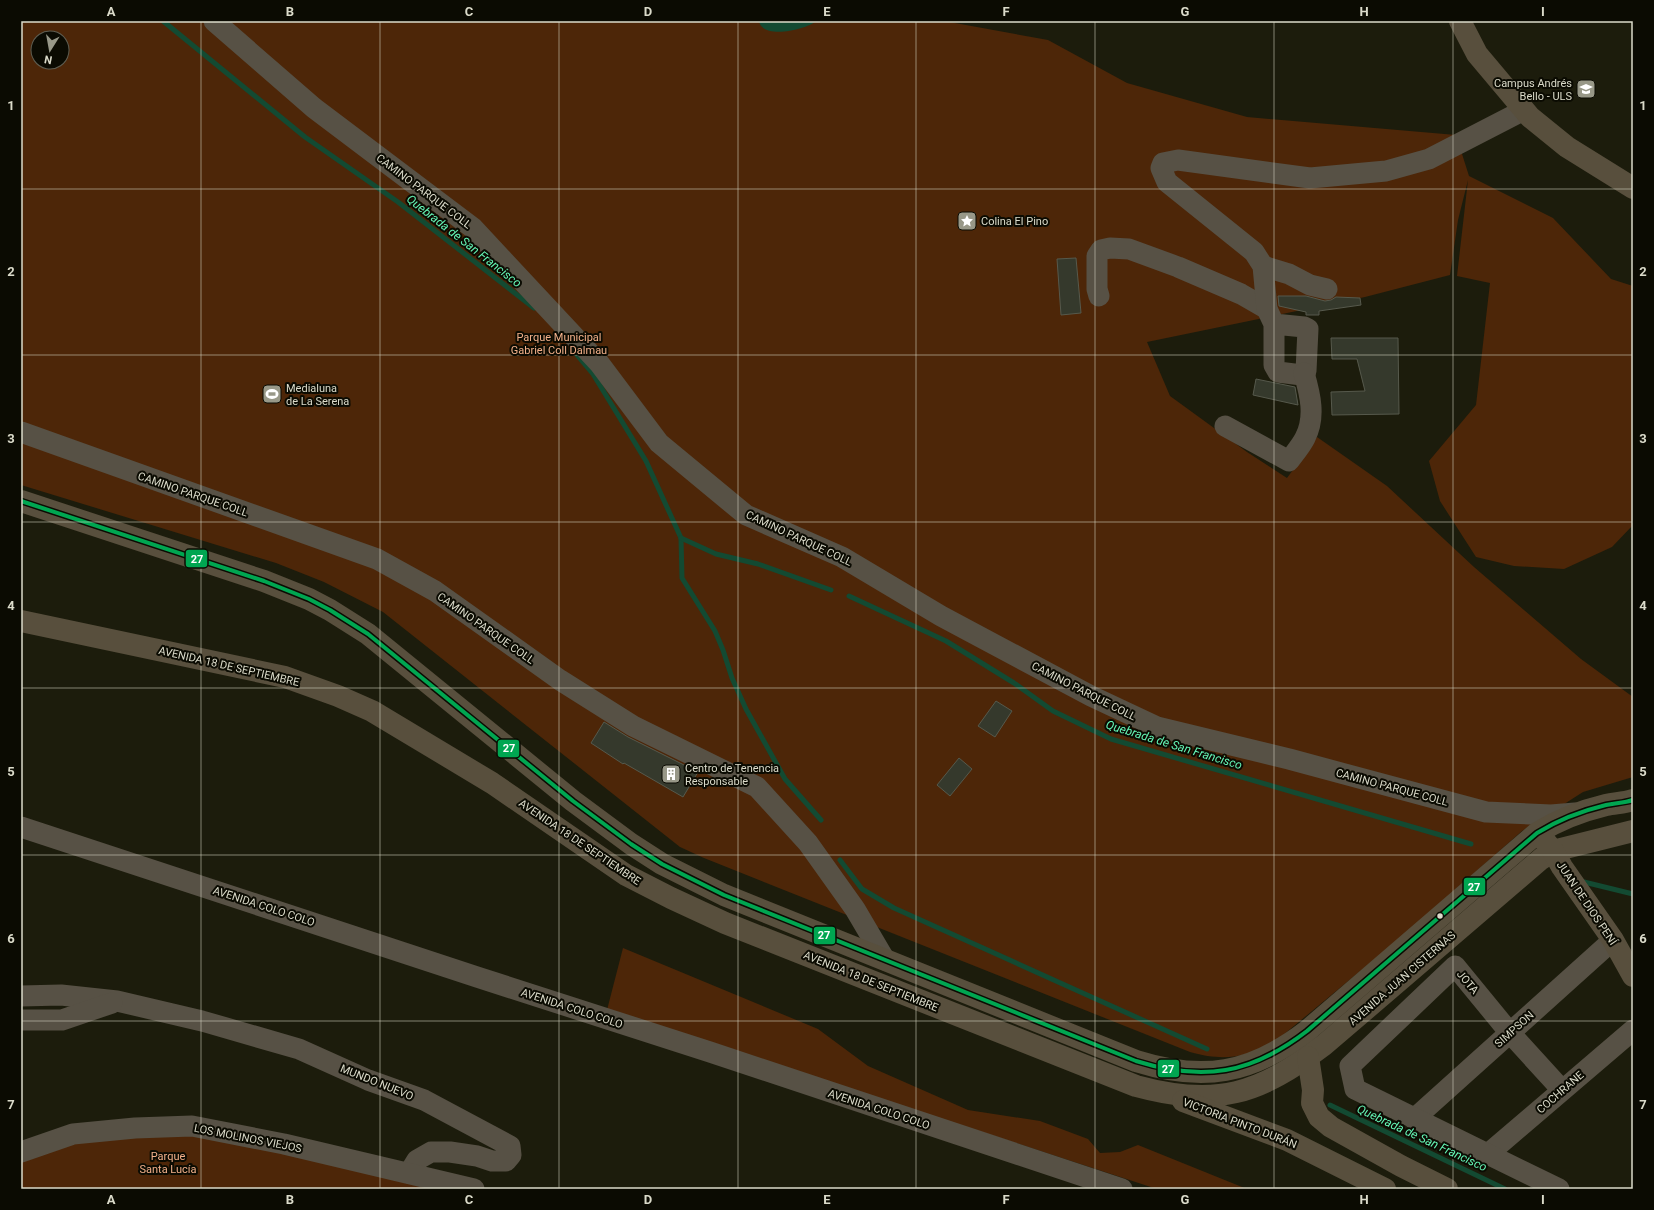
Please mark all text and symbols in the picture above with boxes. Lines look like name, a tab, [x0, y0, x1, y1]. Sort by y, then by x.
text: A	[107, 4, 116, 19]
text: B	[286, 4, 294, 19]
text: C	[465, 4, 474, 19]
text: D	[644, 4, 652, 19]
text: E	[823, 4, 831, 19]
text: F	[1002, 4, 1010, 19]
text: G	[1181, 4, 1190, 19]
text: H	[1359, 4, 1369, 19]
text: I	[1541, 4, 1545, 19]
north arrow	[30, 30, 70, 70]
text: N	[43, 52, 53, 66]
place label: Campus Andrés Bello - ULS	[1494, 77, 1572, 103]
school or university icon: Campus Andrés Bello - ULS	[1575, 78, 1597, 100]
text: 1	[7, 98, 15, 113]
text: 1	[1639, 98, 1647, 113]
street label: CAMINO PARQUE COLL	[374, 151, 474, 231]
water label: Quebrada de San Francisco	[404, 192, 524, 290]
place icon: Colina El Pino	[956, 210, 978, 232]
place label: Colina El Pino	[981, 215, 1048, 228]
text: 2	[7, 264, 15, 279]
text: 2	[1639, 264, 1647, 279]
park label: Parque Municipal Gabriel Coll Dalmau	[511, 331, 607, 357]
place label: Medialuna de La Serena	[286, 382, 349, 408]
sports icon: Medialuna de La Serena	[261, 383, 283, 405]
text: 3	[7, 431, 15, 446]
text: 3	[1639, 431, 1647, 446]
street label: CAMINO PARQUE COLL	[136, 470, 250, 519]
street label: CAMINO PARQUE COLL	[744, 508, 854, 569]
line badge: 27	[185, 549, 208, 568]
text: 27	[191, 553, 203, 566]
street label: CAMINO PARQUE COLL	[435, 590, 537, 667]
text: 4	[7, 598, 15, 613]
text: 4	[1639, 598, 1647, 613]
street label: AVENIDA 18 DE SEPTIEMBRE	[157, 644, 301, 689]
street label: CAMINO PARQUE COLL	[1029, 659, 1138, 723]
water label: Quebrada de San Francisco	[1104, 718, 1244, 773]
line badge: 27	[497, 739, 520, 758]
text: 27	[503, 742, 515, 755]
place label: Centro de Tenencia Responsable	[685, 762, 779, 788]
building icon: Centro de Tenencia Responsable	[660, 763, 682, 785]
text: 5	[7, 764, 15, 779]
text: 5	[1639, 764, 1647, 779]
street label: CAMINO PARQUE COLL	[1334, 766, 1449, 809]
street label: AVENIDA 18 DE SEPTIEMBRE	[516, 797, 643, 888]
street label: JUAN DE DIOS PENÍ	[1554, 859, 1620, 948]
line badge: 27	[1463, 877, 1486, 896]
text: 27	[1468, 881, 1480, 894]
street label: AVENIDA COLO COLO	[211, 884, 316, 929]
unlabelled marker	[1435, 911, 1445, 921]
line badge: 27	[813, 926, 836, 945]
street label: AVENIDA JUAN CISTERNAS	[1347, 928, 1458, 1028]
text: 27	[818, 929, 830, 942]
text: 6	[7, 931, 15, 946]
text: 6	[1639, 931, 1647, 946]
street label: AVENIDA 18 DE SEPTIEMBRE	[802, 948, 940, 1014]
street label: JOTA	[1454, 968, 1482, 997]
street label: AVENIDA COLO COLO	[519, 986, 624, 1031]
street label: SIMPSON	[1492, 1008, 1537, 1050]
line badge: 27	[1157, 1059, 1180, 1078]
street label: MUNDO NUEVO	[338, 1062, 415, 1103]
text: 27	[1162, 1063, 1174, 1076]
street label: COCHRANE	[1534, 1069, 1586, 1116]
street label: AVENIDA COLO COLO	[826, 1087, 931, 1132]
street label: VICTORIA PINTO DURÁN	[1181, 1096, 1299, 1151]
text: 7	[7, 1097, 15, 1112]
text: 7	[1639, 1097, 1647, 1112]
water label: Quebrada de San Francisco	[1355, 1102, 1490, 1174]
street label: LOS MOLINOS VIEJOS	[193, 1122, 303, 1155]
park label: Parque Santa Lucía	[139, 1150, 197, 1176]
text: A	[107, 1192, 116, 1207]
text: B	[286, 1192, 294, 1207]
text: C	[465, 1192, 474, 1207]
text: D	[644, 1192, 652, 1207]
text: E	[823, 1192, 831, 1207]
text: F	[1002, 1192, 1010, 1207]
text: G	[1181, 1192, 1190, 1207]
text: H	[1359, 1192, 1369, 1207]
text: I	[1541, 1192, 1545, 1207]

